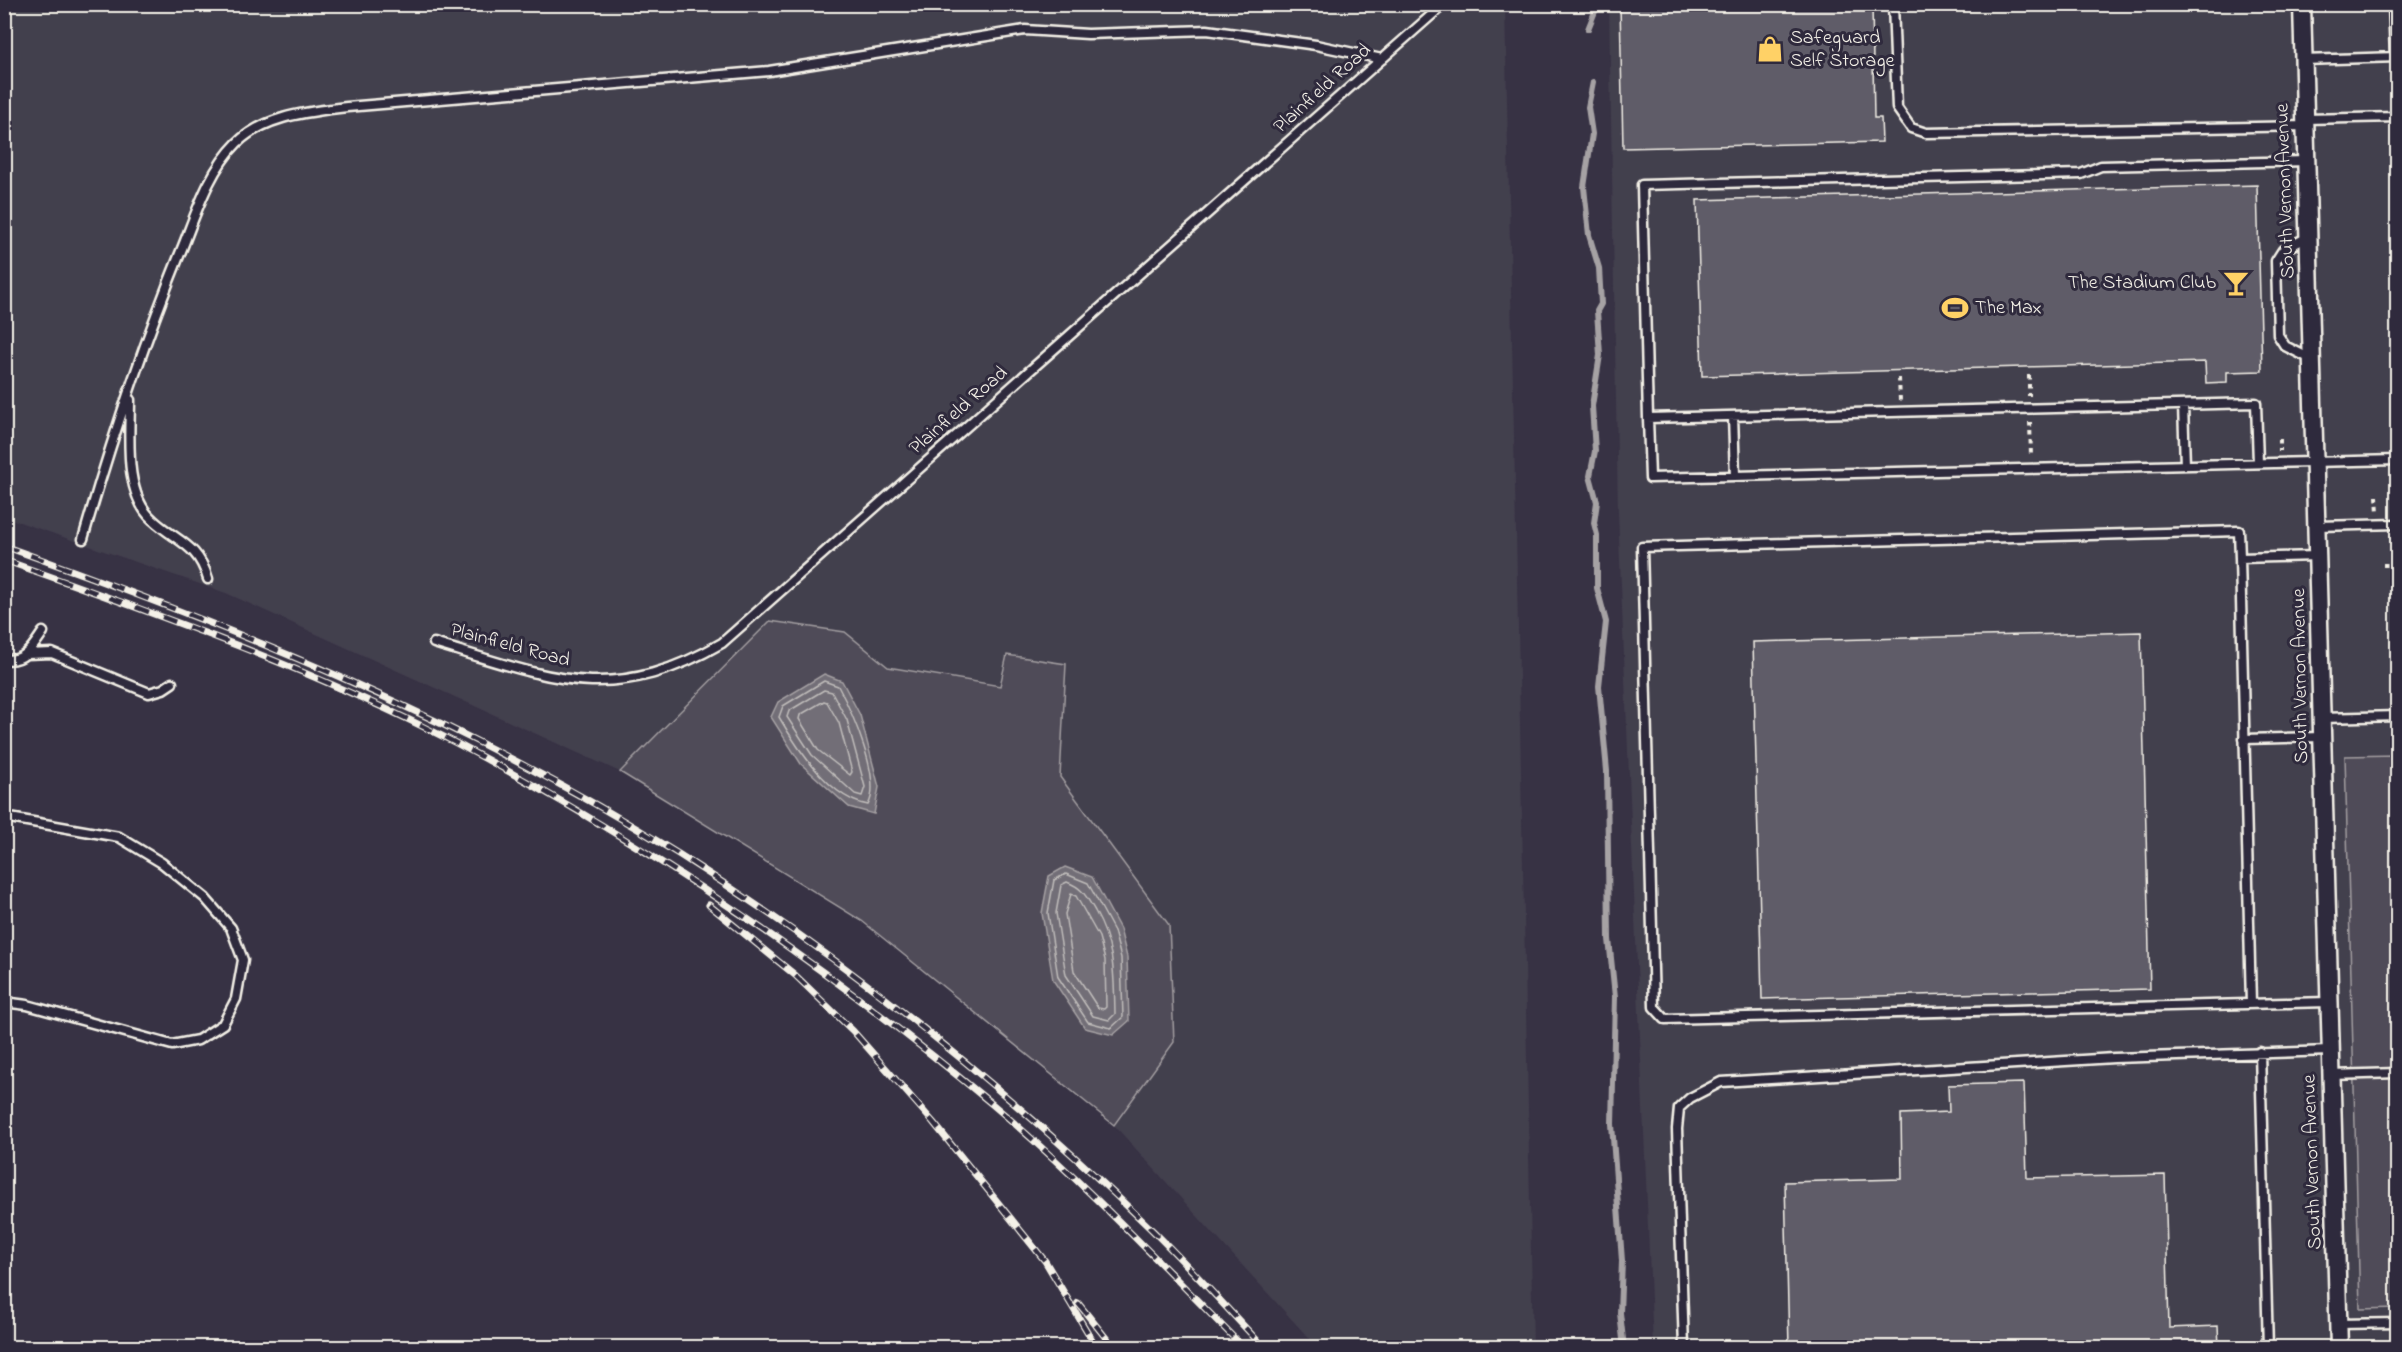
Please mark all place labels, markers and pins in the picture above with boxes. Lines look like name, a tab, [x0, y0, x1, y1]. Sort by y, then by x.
place label: Safeguard Self Storage	[1790, 24, 1894, 77]
shop icon: Safeguard Self Storage	[1755, 34, 1785, 64]
bar icon: The Stadium Club	[2221, 268, 2251, 298]
place label: The Stadium Club	[2068, 269, 2216, 298]
sports icon: The Max	[1940, 293, 1970, 323]
place label: The Max	[1975, 294, 2042, 323]

